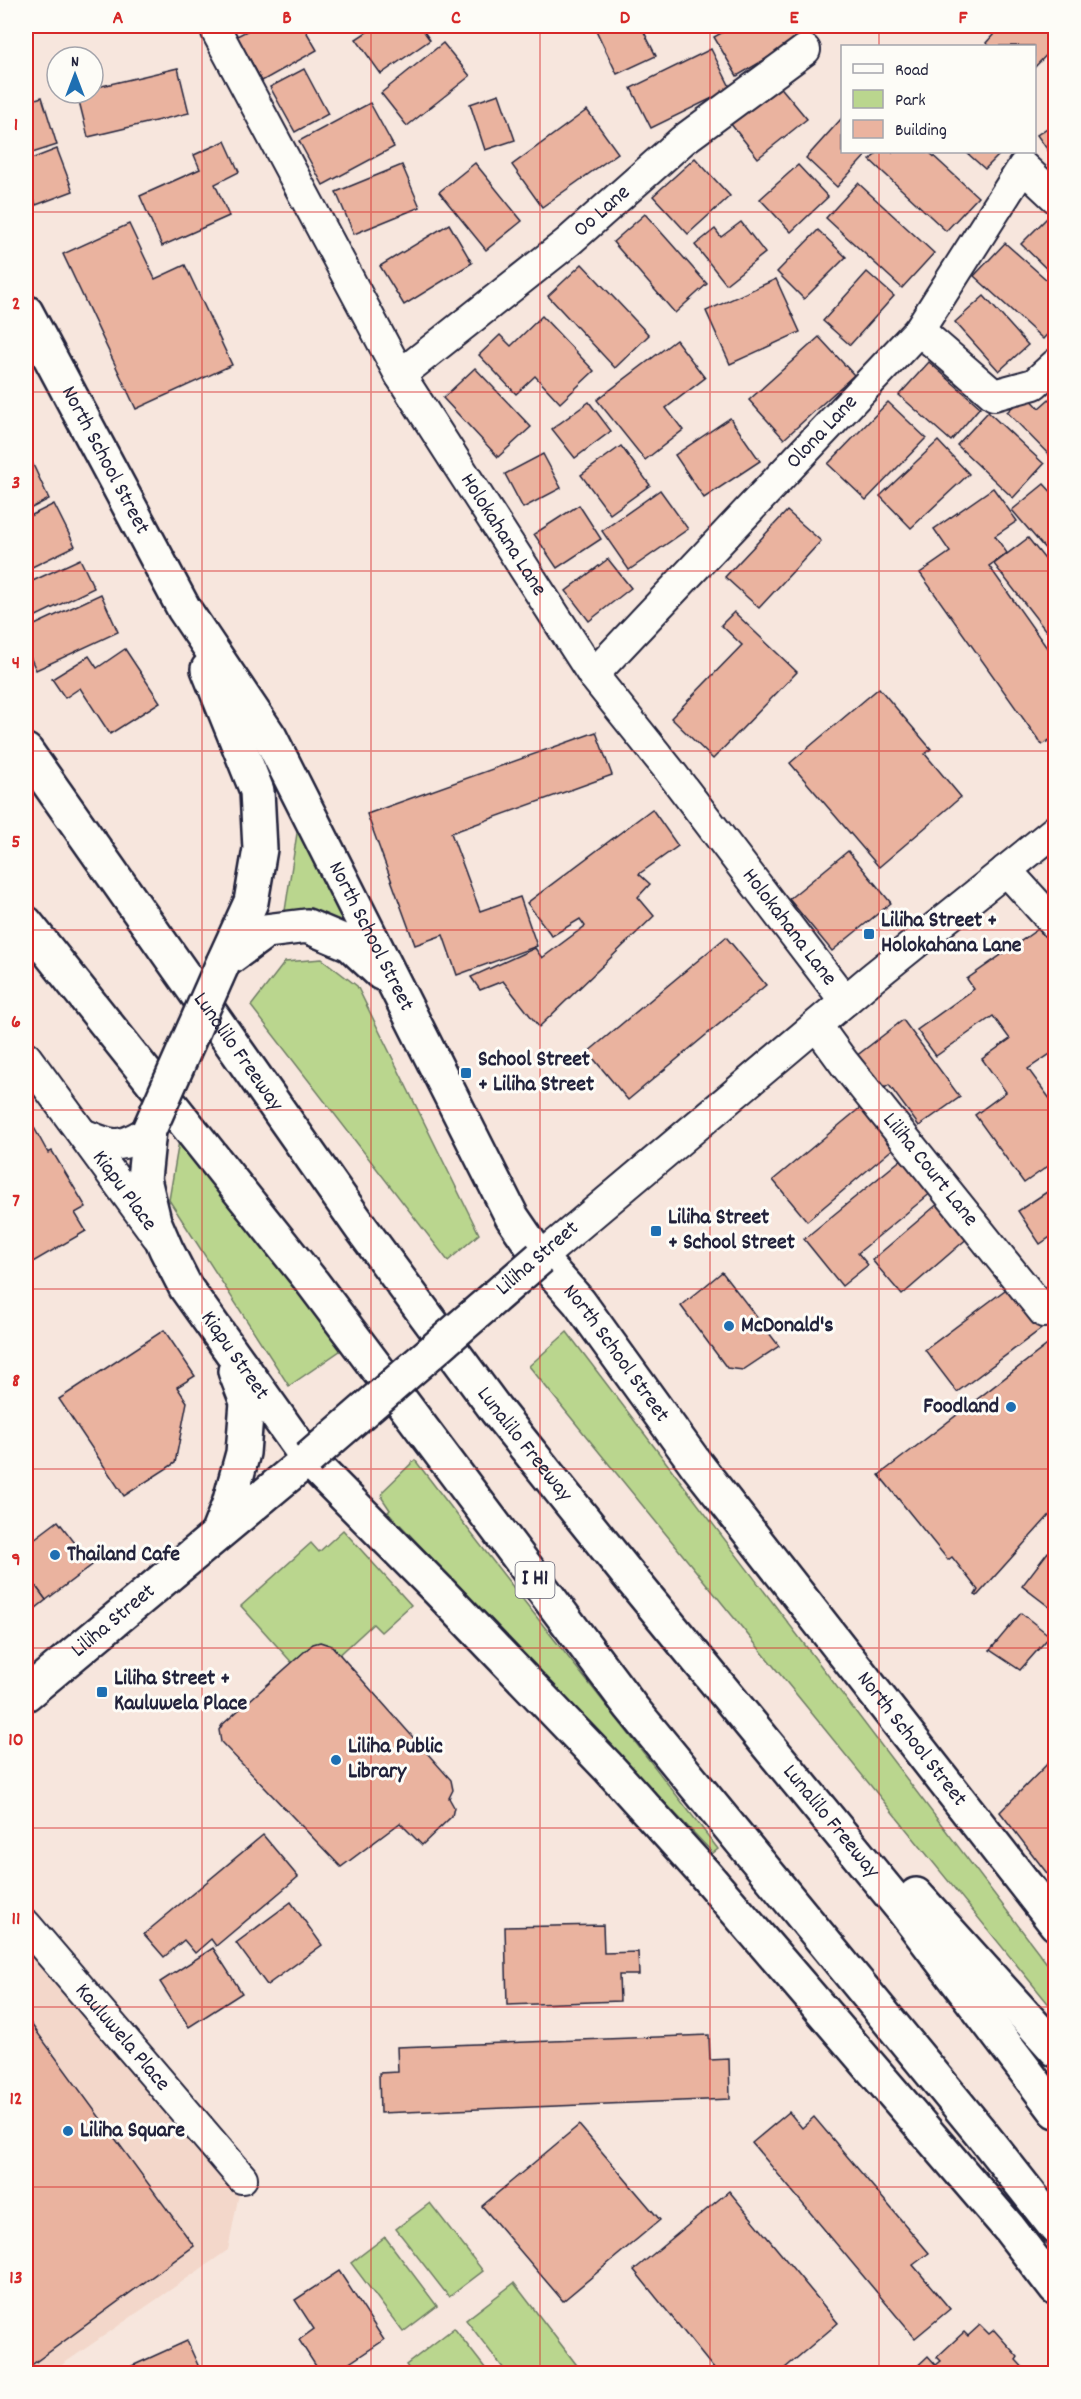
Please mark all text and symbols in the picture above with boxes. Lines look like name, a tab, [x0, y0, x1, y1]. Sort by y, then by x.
text: A	[113, 5, 124, 33]
text: B	[282, 5, 292, 33]
text: C	[451, 5, 461, 33]
text: D	[620, 5, 631, 33]
text: E	[789, 5, 799, 33]
text: F	[959, 5, 969, 33]
north arrow	[45, 45, 105, 105]
legend	[841, 45, 1036, 153]
text: N	[71, 51, 79, 74]
text: Road	[895, 59, 929, 84]
text: Park	[895, 89, 926, 114]
text: 1	[14, 112, 18, 140]
text: Building	[895, 119, 947, 144]
street label: Oo Lane	[567, 178, 637, 245]
text: 2	[12, 291, 20, 319]
street label: North School Street	[53, 381, 157, 540]
street label: Olona Lane	[779, 388, 865, 476]
street label: Holokahana Lane	[452, 467, 554, 602]
text: 3	[12, 470, 20, 498]
text: 4	[12, 650, 20, 678]
text: 5	[11, 829, 21, 857]
street label: North School Street	[320, 856, 421, 1017]
street label: Holokahana Lane	[734, 862, 844, 993]
place label: Liliha Street + Holokahana Lane	[881, 906, 1022, 962]
marker: Liliha Street + Holokahana Lane	[862, 927, 876, 941]
street label: Lunalilo Freeway	[185, 986, 291, 1119]
text: 6	[11, 1009, 21, 1037]
place label: School Street + Liliha Street	[478, 1045, 595, 1101]
marker: School Street + Liliha Street	[459, 1066, 473, 1080]
street label: Liliha Court Lane	[874, 1106, 985, 1234]
street label: Kiapu Place	[84, 1144, 164, 1238]
text: 7	[12, 1188, 20, 1216]
place label: Liliha Street + School Street	[668, 1203, 796, 1259]
street label: Liliha Street	[490, 1214, 586, 1304]
marker: Liliha Street + School Street	[649, 1224, 663, 1238]
street label: North School Street	[555, 1278, 677, 1429]
street label: Kiapu Street	[192, 1305, 276, 1407]
place label: McDonald's	[741, 1311, 834, 1342]
marker: McDonald's	[722, 1319, 736, 1333]
text: 8	[12, 1368, 20, 1396]
street label: Lunalilo Freeway	[469, 1381, 580, 1510]
place label: Foodland	[923, 1392, 999, 1423]
marker: Foodland	[1004, 1400, 1018, 1414]
place label: Thailand Cafe	[67, 1540, 180, 1571]
text: 9	[11, 1547, 21, 1575]
marker: Thailand Cafe	[48, 1548, 62, 1562]
road number: I H1	[516, 1562, 554, 1598]
street label: Liliha Street	[65, 1577, 162, 1665]
place label: Liliha Street + Kauluwela Place	[114, 1664, 248, 1720]
street label: North School Street	[849, 1665, 974, 1813]
marker: Liliha Street + Kauluwela Place	[95, 1685, 109, 1699]
text: 10	[8, 1727, 24, 1755]
place label: Liliha Public Library	[348, 1732, 443, 1788]
marker: Liliha Public Library	[329, 1753, 343, 1767]
street label: Lunalilo Freeway	[775, 1758, 887, 1886]
text: 11	[12, 1906, 20, 1934]
street label: Kauluwela Place	[67, 1977, 177, 2098]
text: 12	[9, 2086, 23, 2114]
place label: Liliha Square	[80, 2116, 185, 2147]
marker: Liliha Square	[61, 2124, 75, 2138]
text: 13	[9, 2265, 23, 2293]

